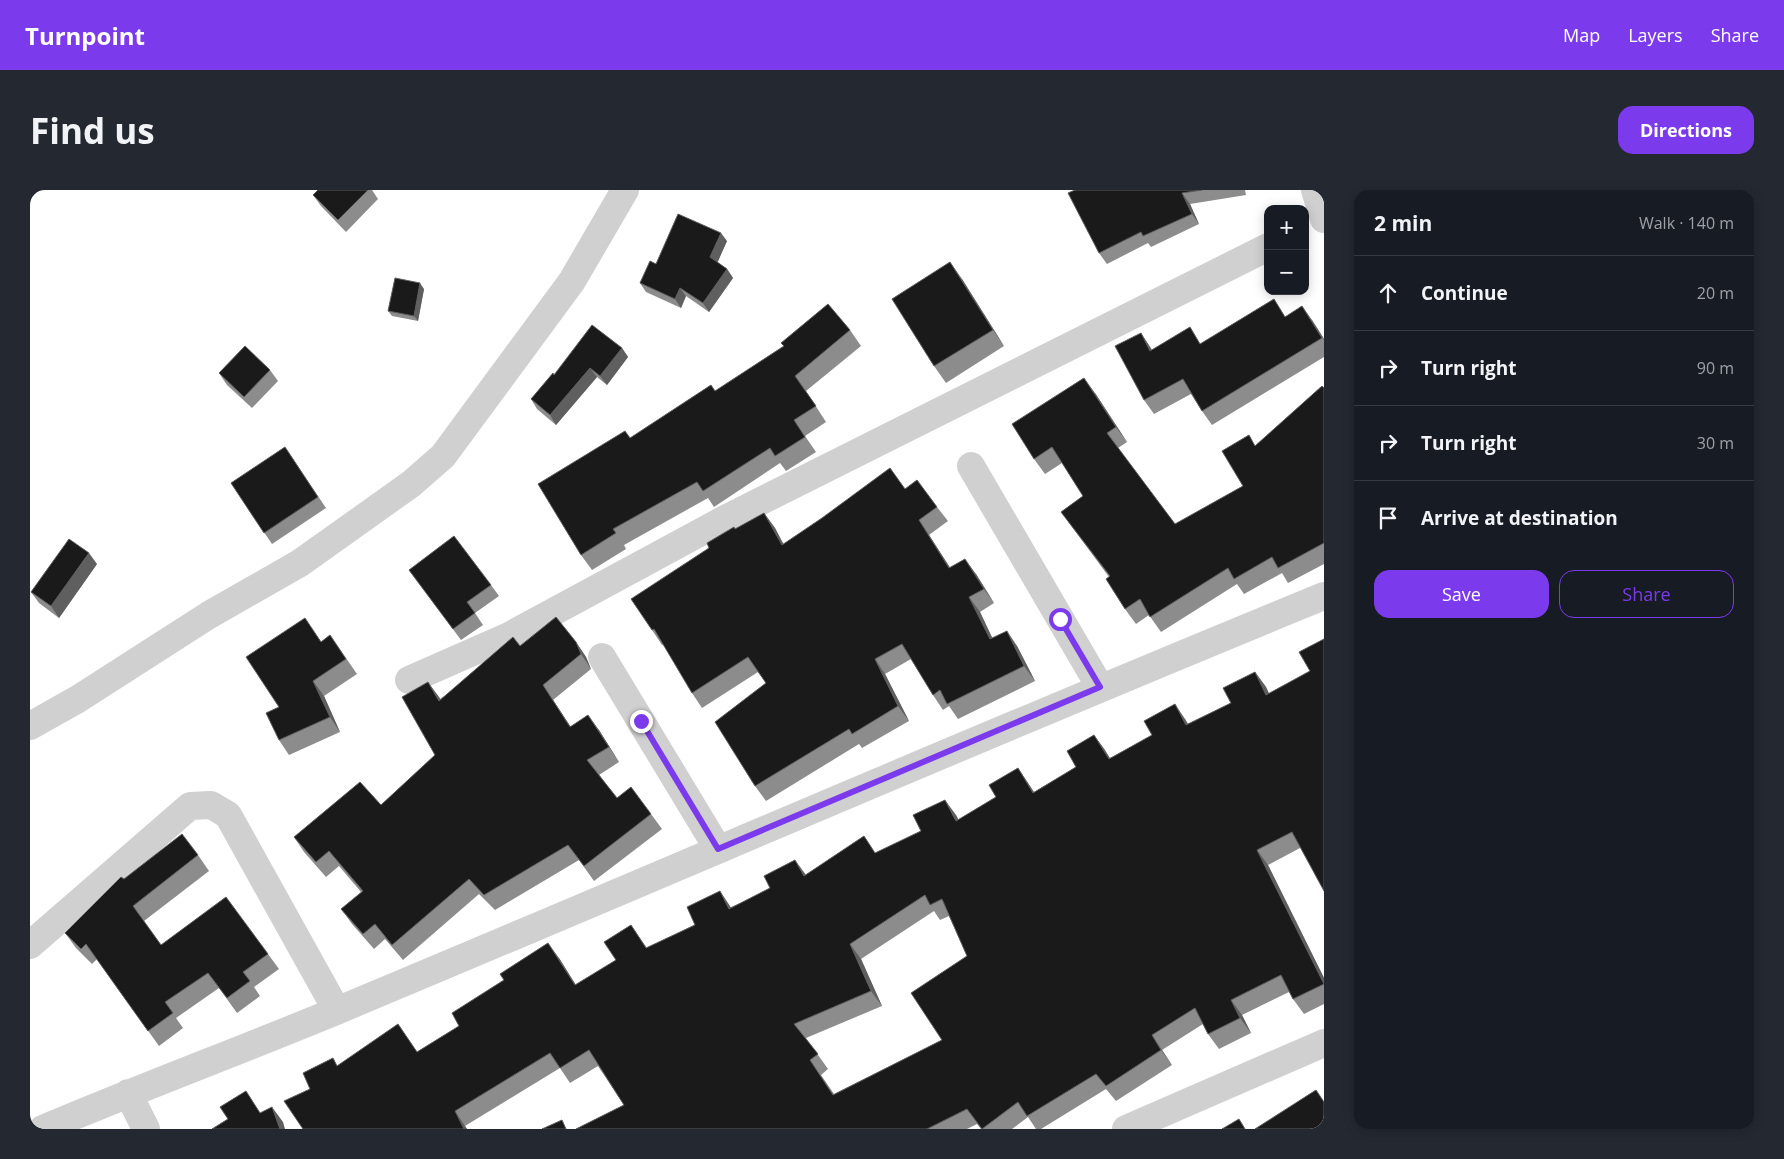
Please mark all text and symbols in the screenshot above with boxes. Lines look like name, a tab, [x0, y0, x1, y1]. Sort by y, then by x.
text: Turnpoint	[25, 19, 145, 52]
text: Map	[1563, 23, 1600, 47]
text: Layers	[1628, 23, 1683, 47]
text: Share	[1711, 23, 1759, 47]
button: Directions	[1618, 106, 1754, 154]
text: Find us	[30, 107, 155, 154]
map controls	[1264, 205, 1309, 295]
button: +	[1264, 205, 1309, 250]
text: 2 min	[1374, 209, 1432, 237]
text: Walk · 140 m	[1639, 212, 1734, 234]
button: −	[1264, 250, 1309, 295]
icon: ahead	[1374, 279, 1402, 307]
text: Continue	[1421, 280, 1508, 306]
text: 20 m	[1697, 282, 1734, 304]
icon: right	[1374, 354, 1402, 382]
text: Turn right	[1421, 355, 1516, 381]
text: 90 m	[1697, 357, 1734, 379]
icon: right	[1374, 429, 1402, 457]
text: Turn right	[1421, 430, 1516, 456]
text: 30 m	[1697, 432, 1734, 454]
icon: arrive	[1374, 504, 1402, 532]
text: Arrive at destination	[1421, 505, 1618, 531]
button: Save	[1374, 570, 1549, 618]
button: Share	[1559, 570, 1734, 618]
route start	[1049, 608, 1072, 631]
route end	[630, 710, 653, 733]

